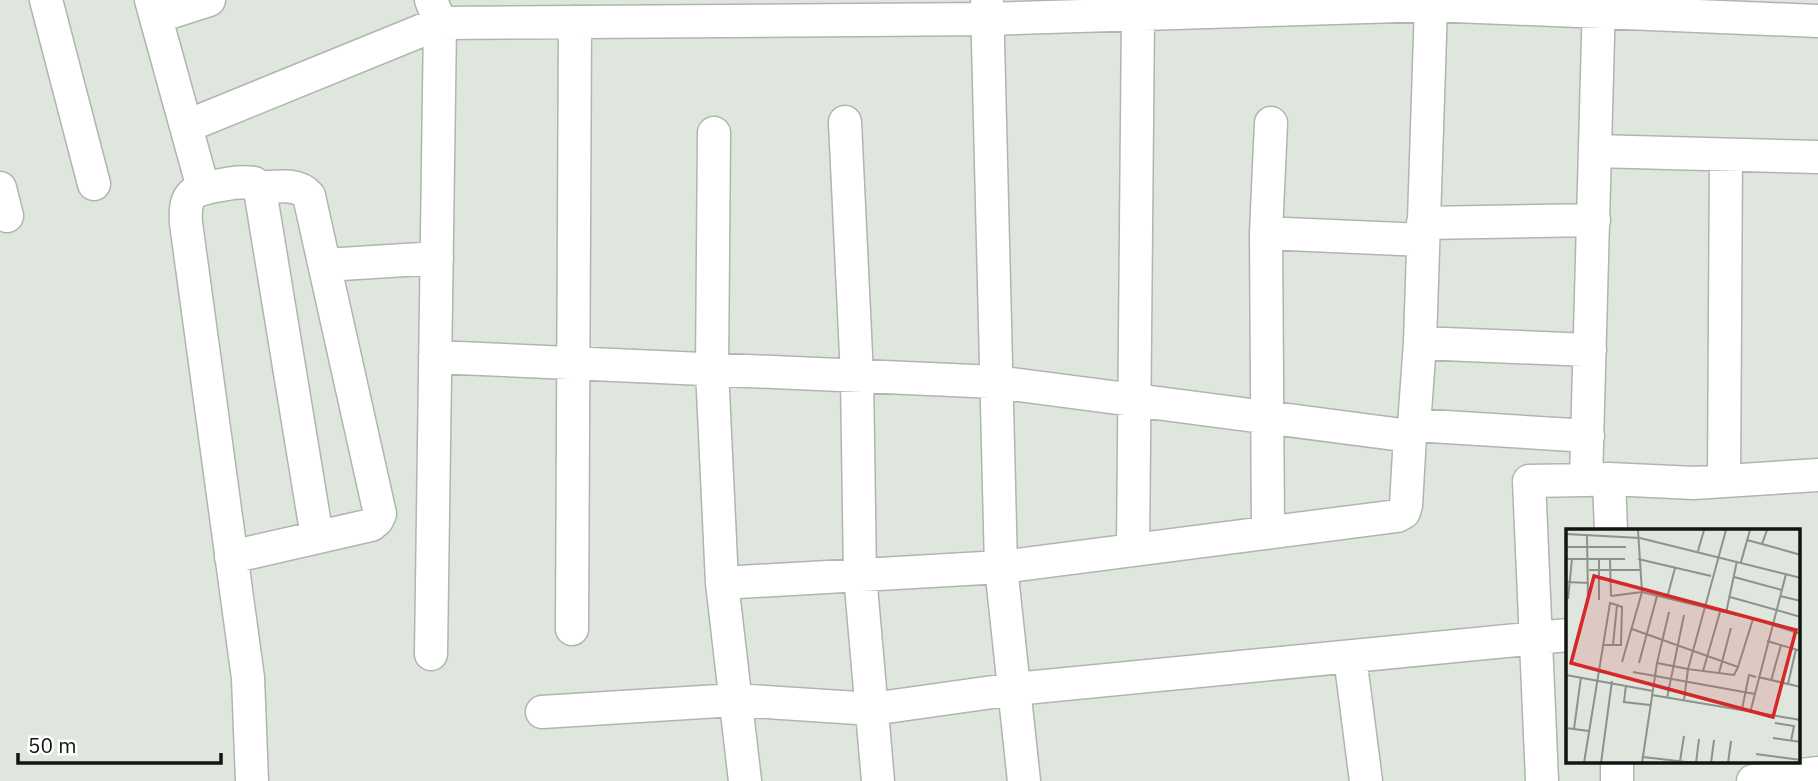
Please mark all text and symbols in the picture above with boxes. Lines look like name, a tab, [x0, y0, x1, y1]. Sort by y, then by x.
inset map	[1566, 529, 1800, 764]
scale bar	[18, 722, 220, 766]
text: 50 m	[28, 731, 77, 759]

